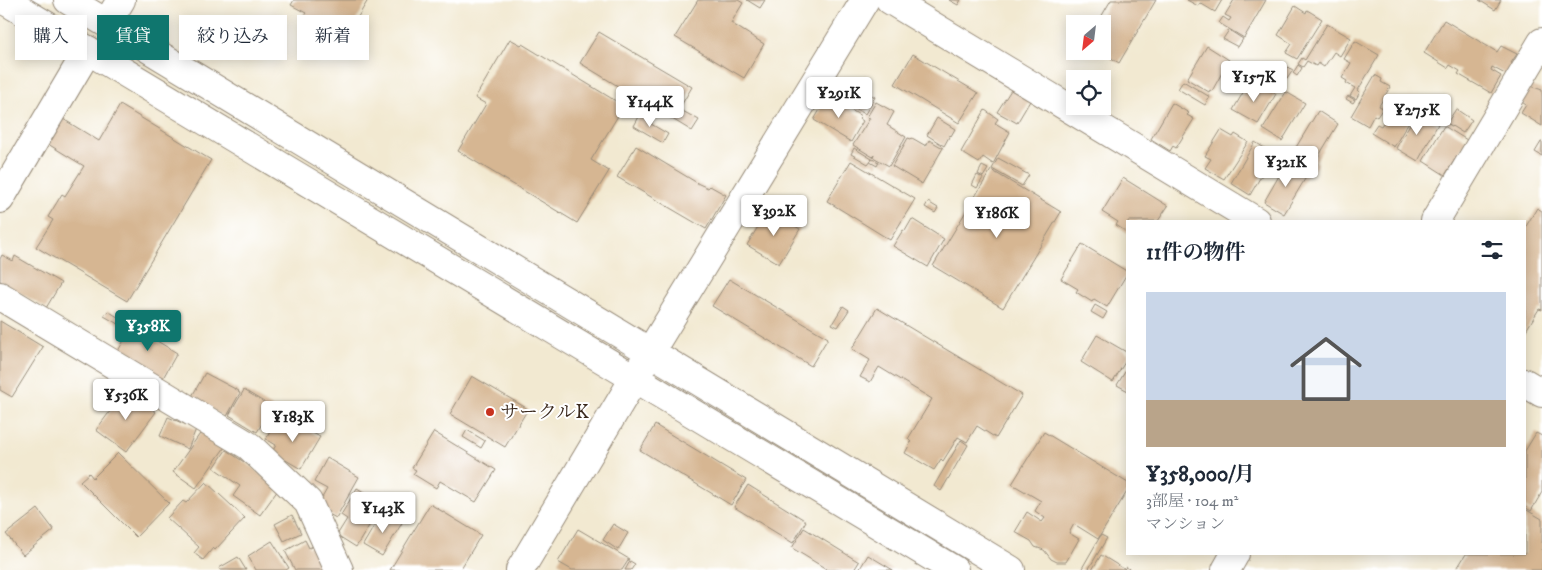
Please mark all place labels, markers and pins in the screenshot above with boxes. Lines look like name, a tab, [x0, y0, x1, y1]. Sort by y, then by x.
pin: ¥157K	[1219, 61, 1289, 103]
pin: ¥291K	[804, 76, 874, 119]
pin: ¥144K	[615, 86, 685, 128]
pin: ¥275K	[1382, 94, 1452, 136]
pin: ¥321K	[1251, 146, 1321, 188]
pin: ¥392K	[739, 194, 809, 237]
pin: ¥186K	[962, 196, 1032, 239]
pin: ¥358K	[113, 310, 183, 352]
pin: ¥536K	[91, 378, 161, 421]
pin: ¥183K	[258, 400, 328, 443]
place label: サークルK	[500, 401, 589, 424]
marker: サークルK	[484, 406, 496, 418]
pin: ¥143K	[348, 492, 418, 534]

